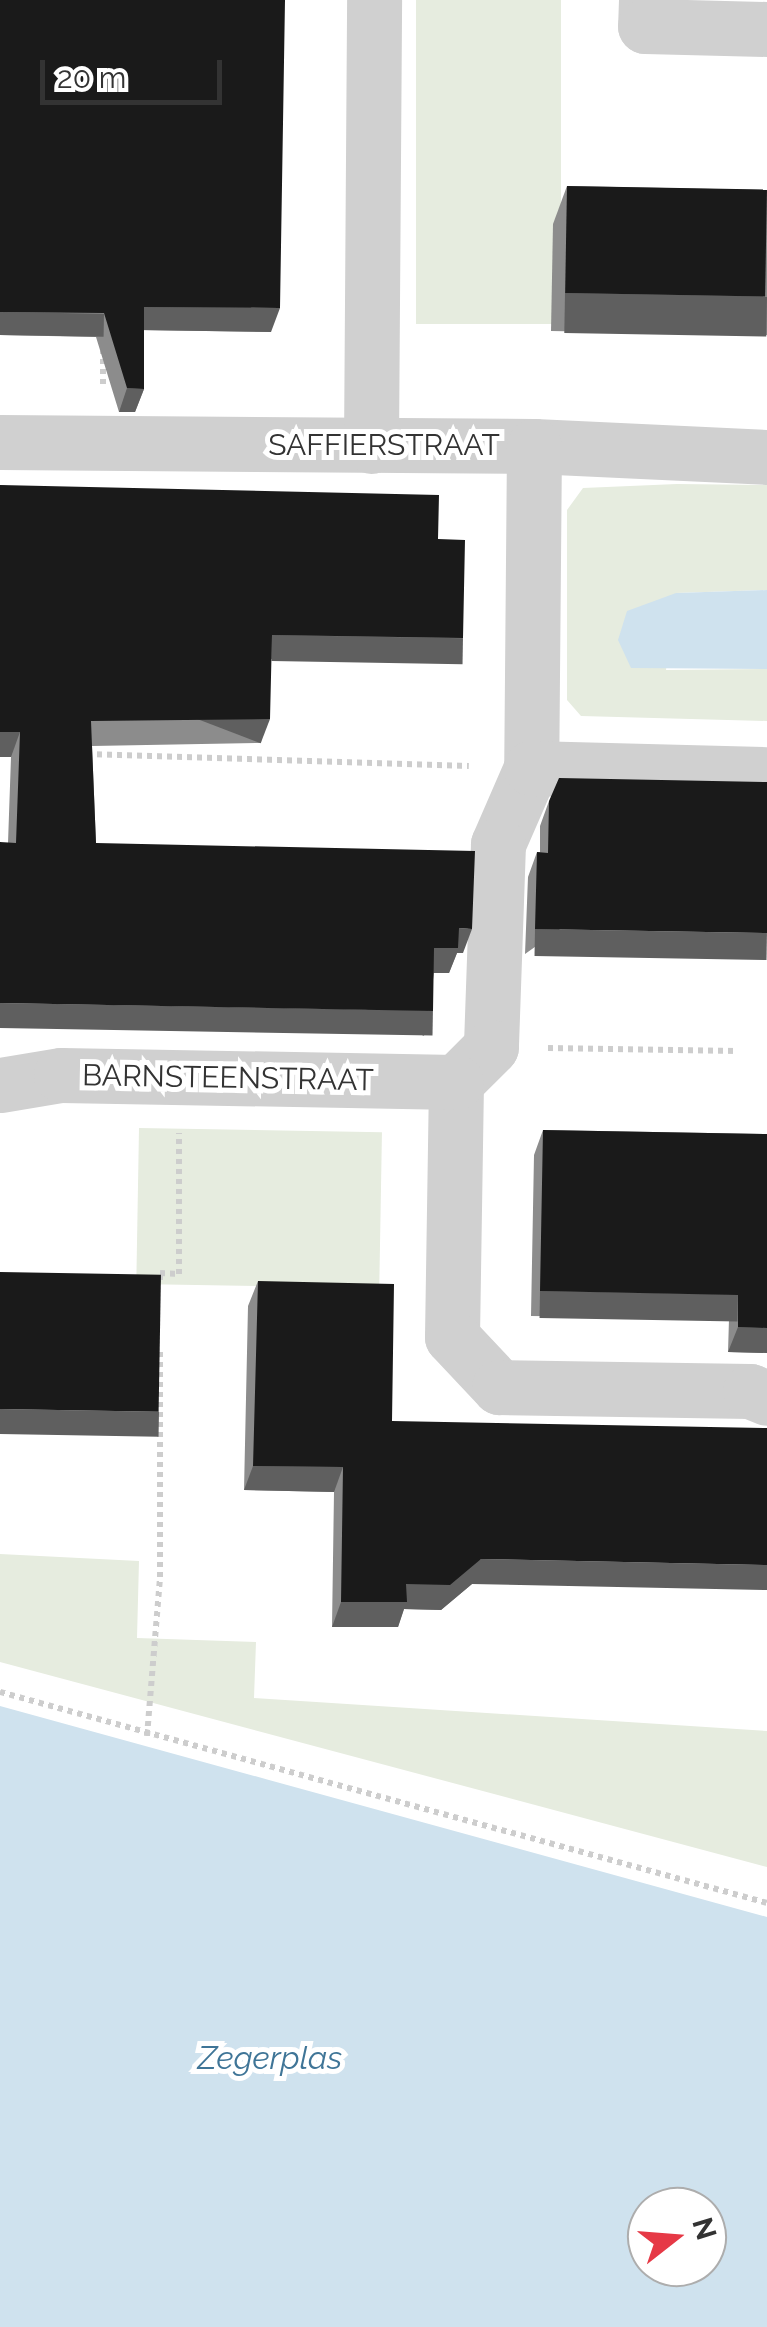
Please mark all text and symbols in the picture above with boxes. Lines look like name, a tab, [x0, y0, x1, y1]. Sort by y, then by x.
scale bar	[45, 40, 228, 102]
text: 20 m	[57, 60, 126, 95]
street label: SAFFIERSTRAAT	[268, 427, 500, 463]
street label: BARNSTEENSTRAAT	[82, 1057, 374, 1099]
water label: Zegerplas	[198, 2039, 342, 2077]
north arrow	[627, 2187, 727, 2287]
text: N	[685, 2214, 723, 2244]

